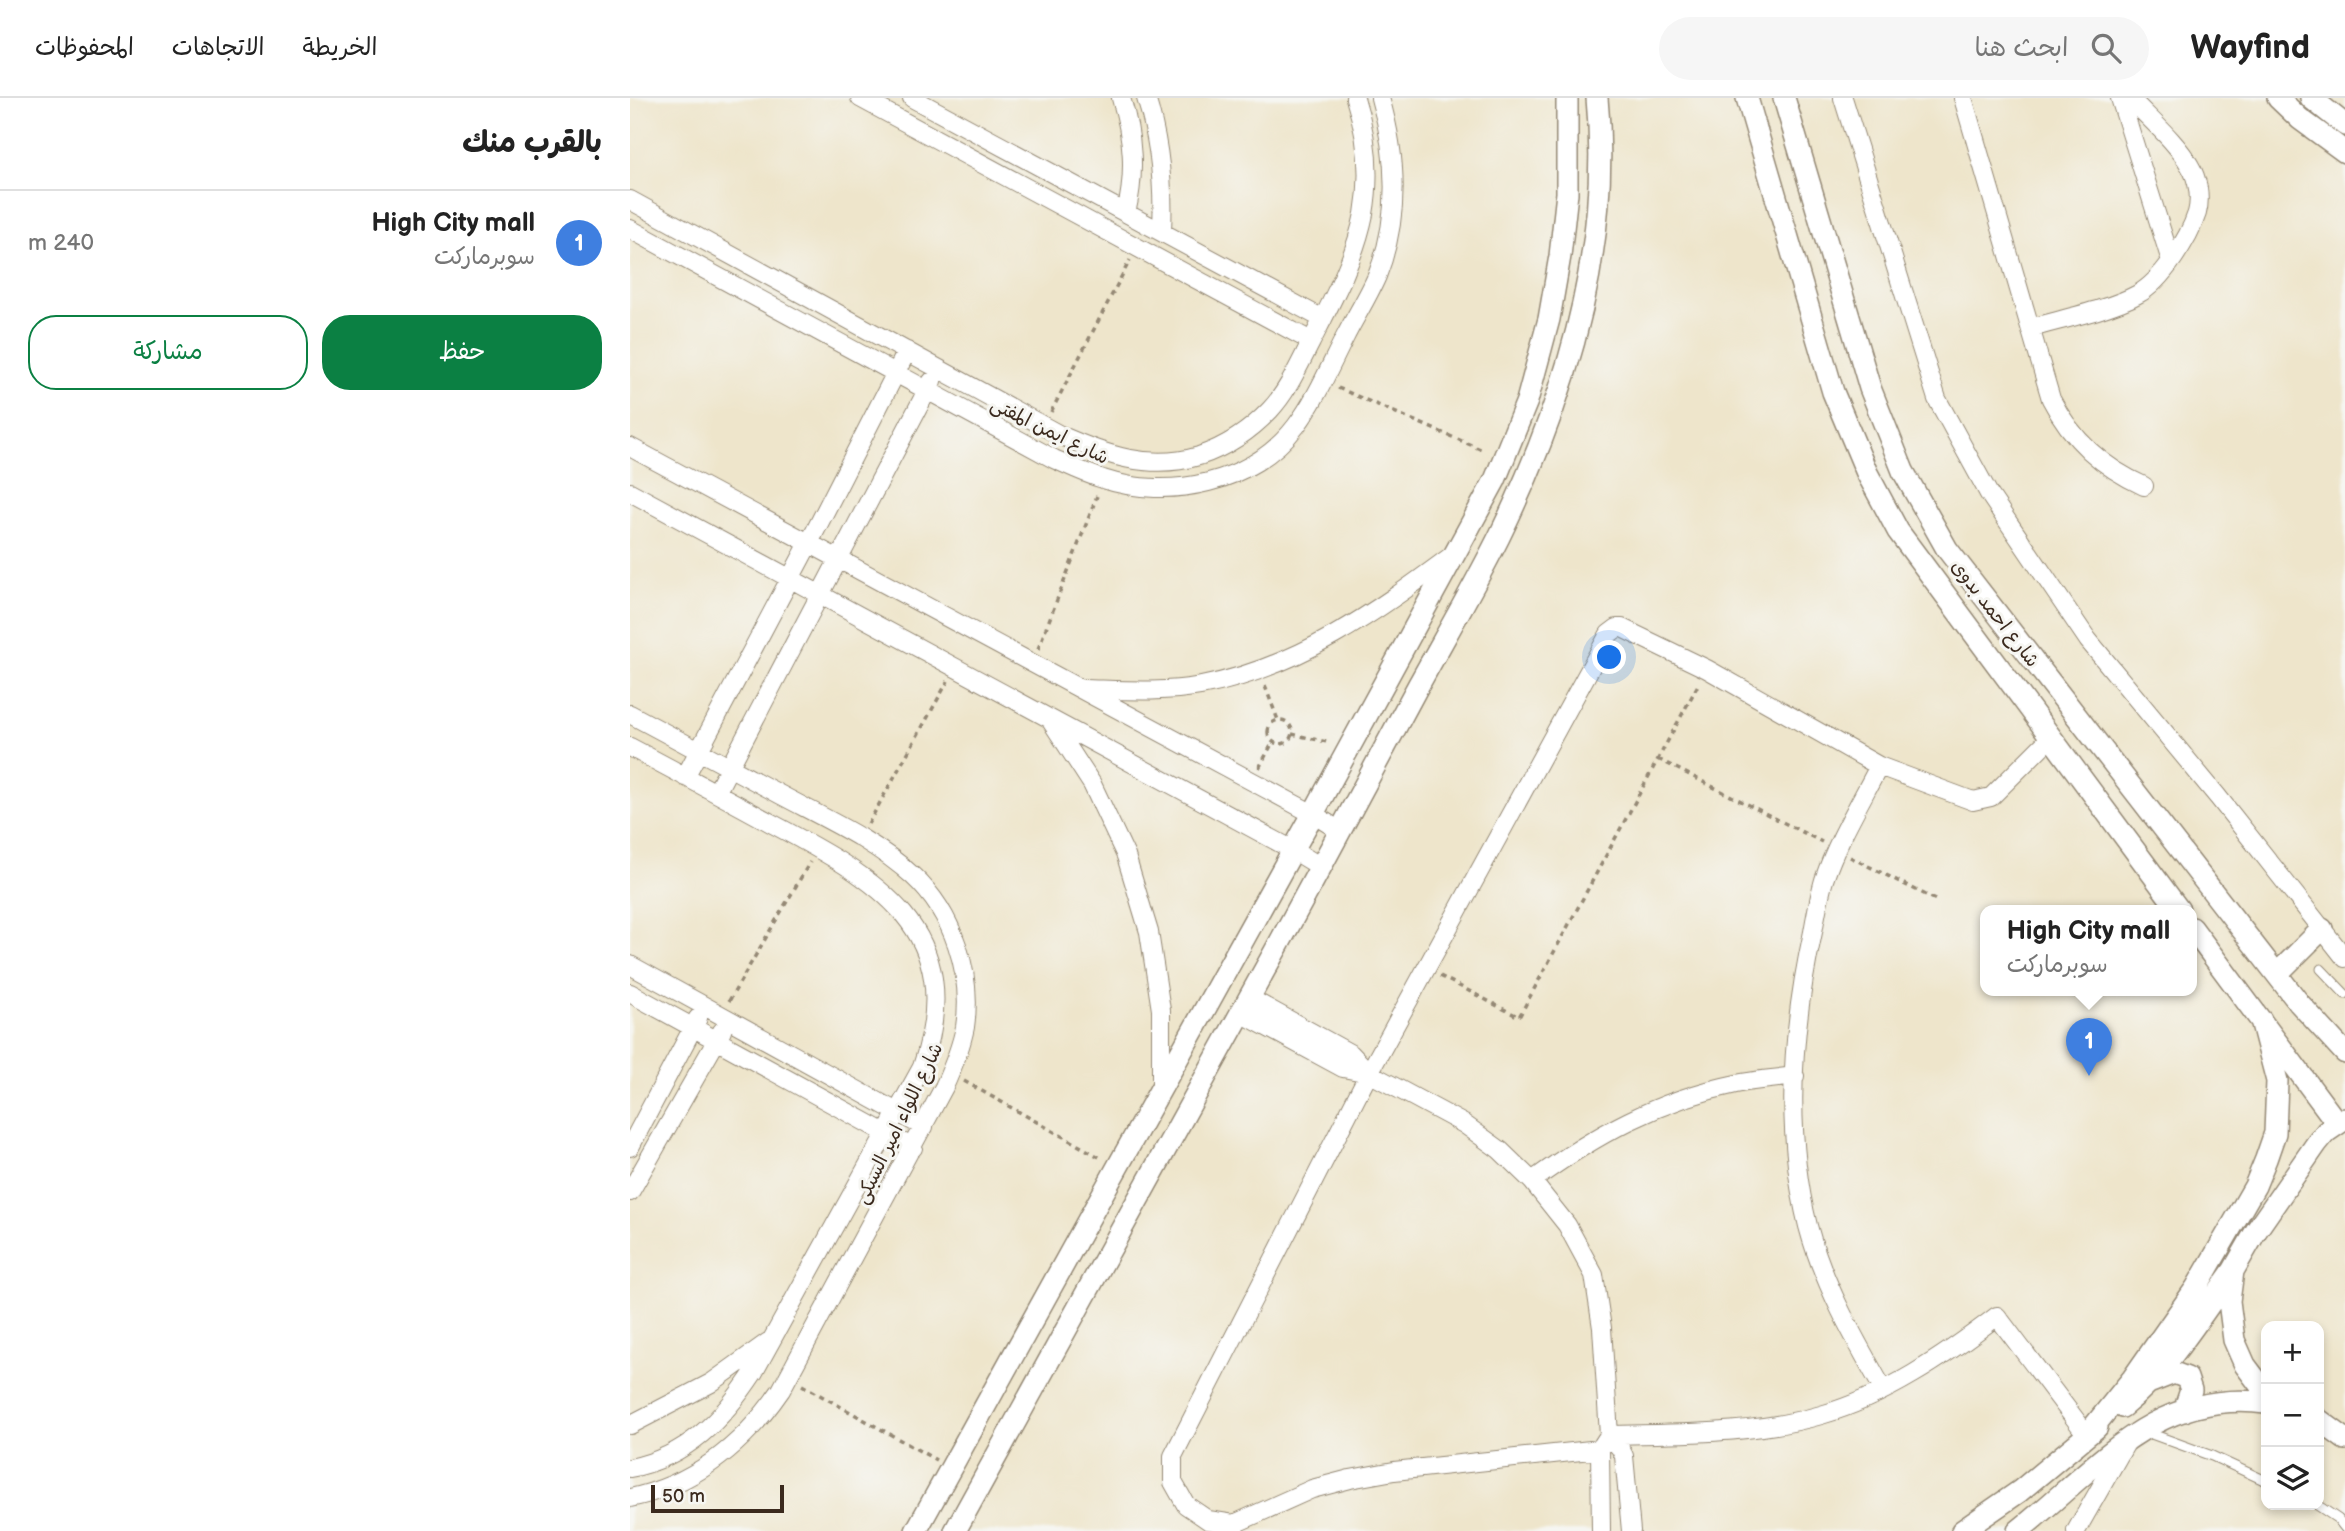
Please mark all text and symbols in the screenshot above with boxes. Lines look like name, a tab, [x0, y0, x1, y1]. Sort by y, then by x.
search box	[1659, 17, 2149, 80]
text: Wayfind	[2191, 28, 2310, 68]
icon: search	[2087, 29, 2125, 67]
text: المحفوظات	[35, 33, 134, 62]
text: الاتجاهات	[172, 33, 265, 62]
text: الخريطة	[303, 33, 377, 62]
text: ابحث هنا	[1975, 33, 2069, 64]
text: بالقرب منك	[462, 125, 602, 161]
text: High City mall	[372, 208, 535, 239]
text: 240 m	[28, 229, 94, 257]
text: 1	[574, 229, 584, 257]
text: سوبرماركت	[434, 243, 535, 271]
button: مشاركة	[28, 315, 308, 390]
button: حفظ	[322, 315, 602, 390]
street label: شارع ايمن المفتى	[986, 393, 1112, 471]
street label: شارع احمد بدوى	[1945, 556, 2044, 673]
your location	[1592, 640, 1626, 674]
popup	[1980, 905, 2197, 996]
text: High City mall	[2007, 916, 2170, 947]
text: سوبرماركت	[2007, 951, 2108, 979]
pin: 1	[2066, 1018, 2112, 1076]
street label: شارع اللواء امير السبكى	[850, 1039, 949, 1208]
map controls	[2261, 1321, 2324, 1510]
button: +	[2261, 1321, 2324, 1384]
button: −	[2261, 1384, 2324, 1447]
button: layers	[2261, 1447, 2324, 1510]
scale bar	[651, 1482, 784, 1514]
text: 50 m	[662, 1485, 705, 1508]

